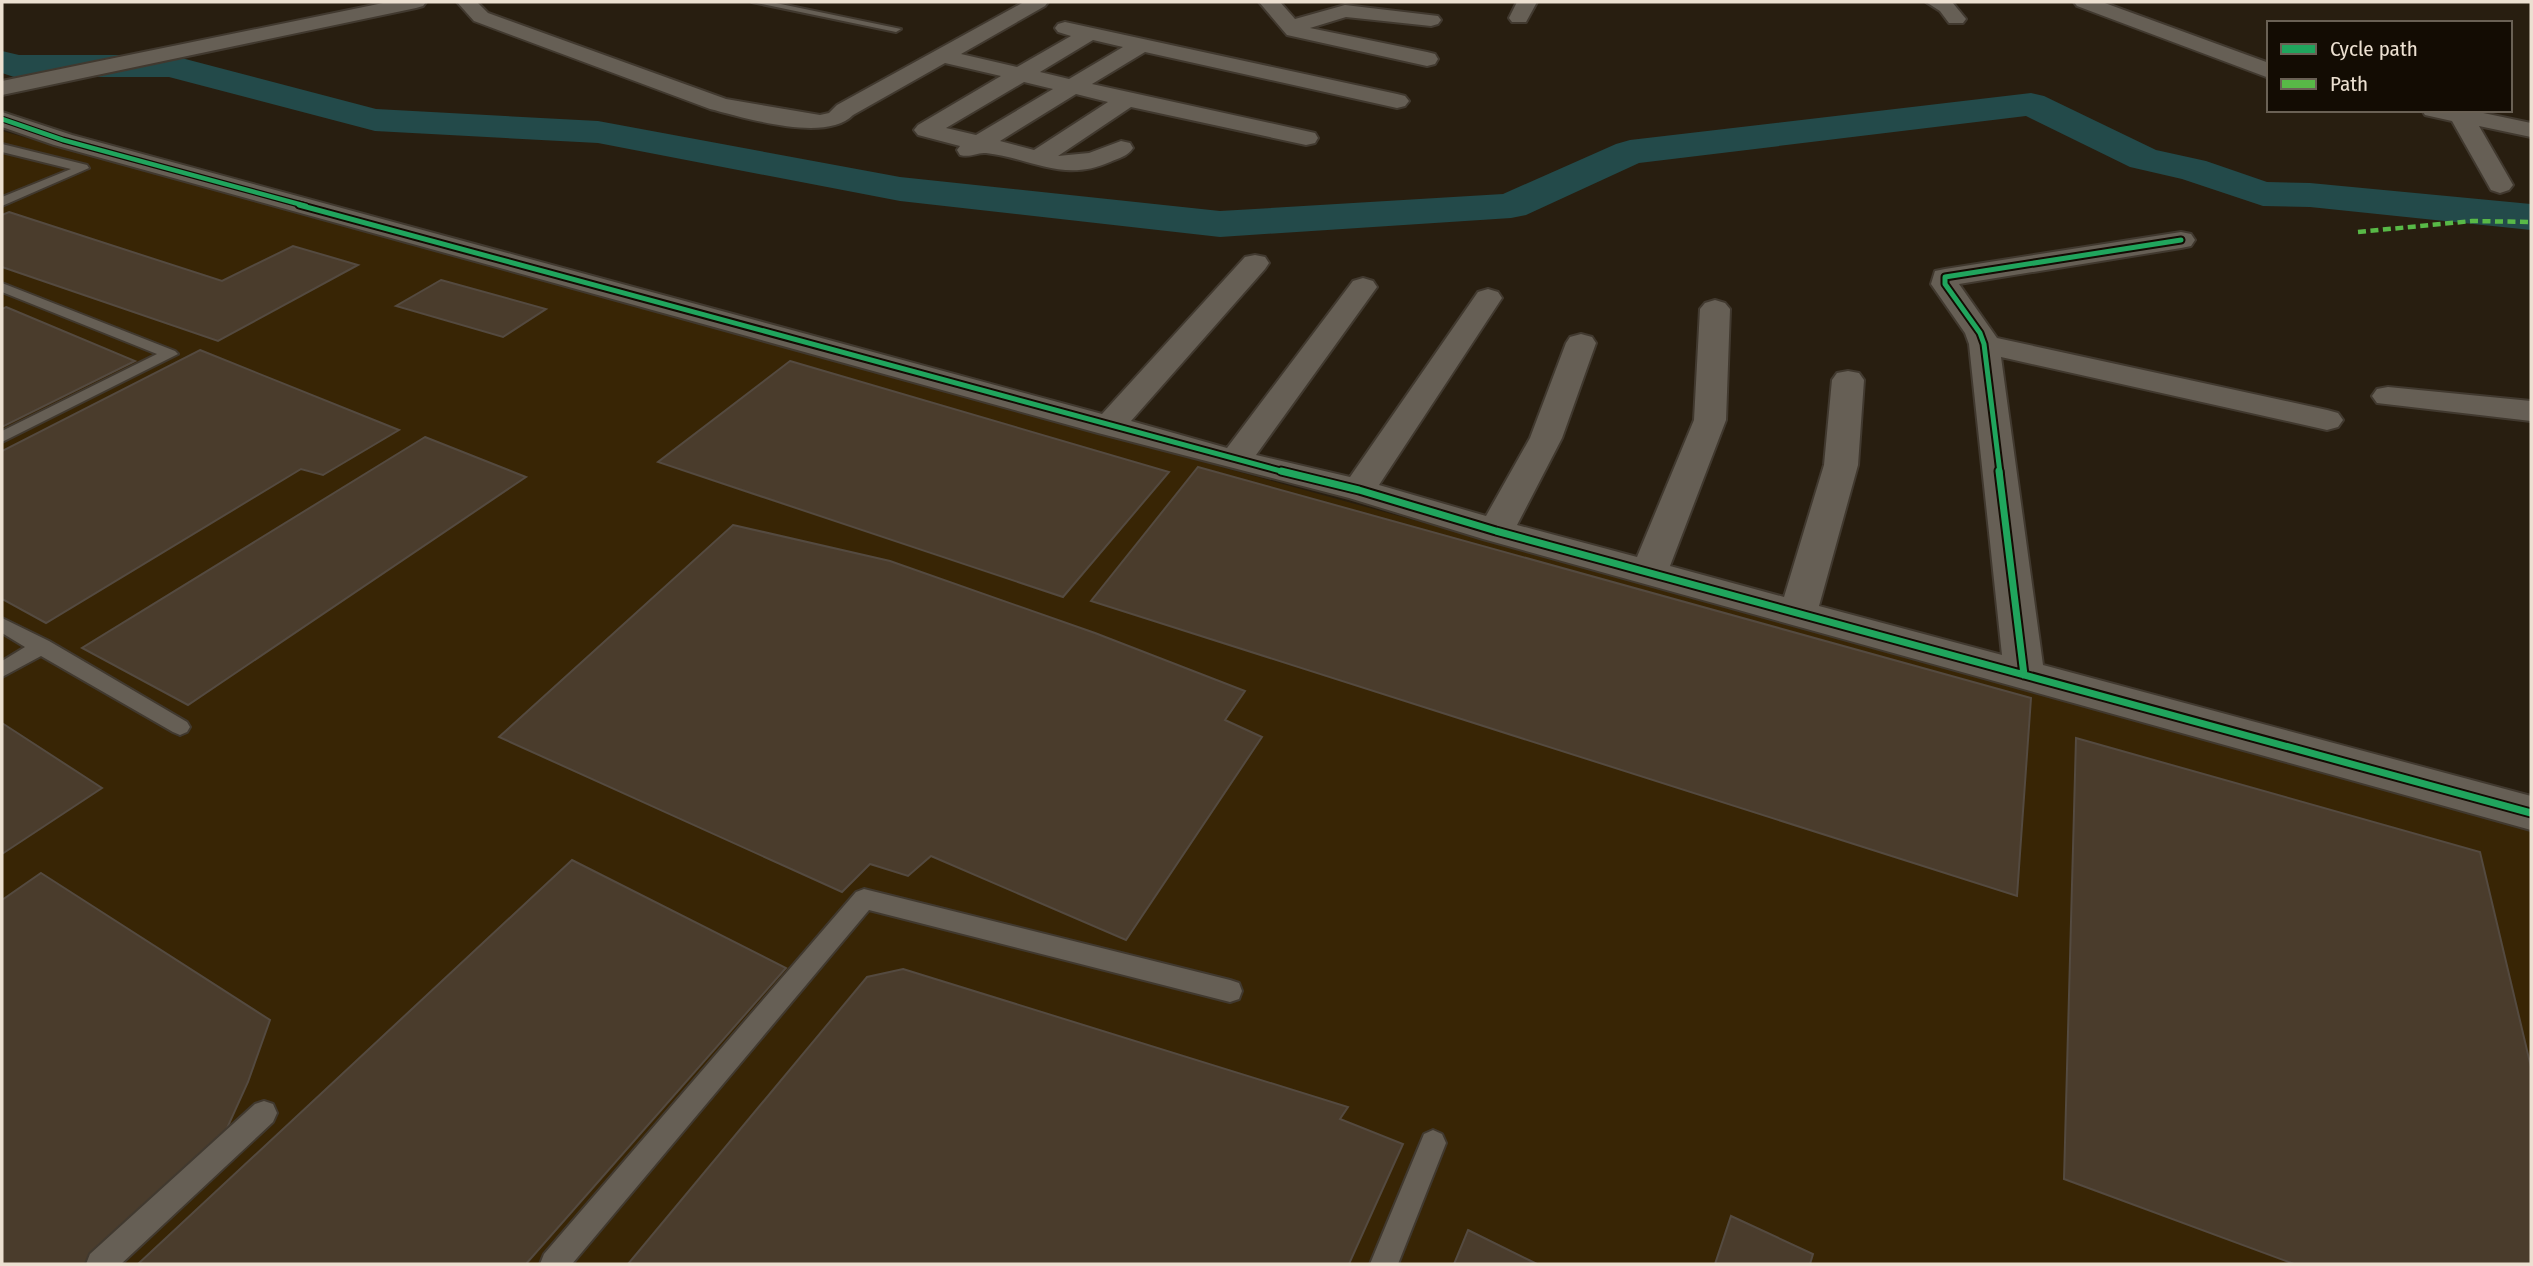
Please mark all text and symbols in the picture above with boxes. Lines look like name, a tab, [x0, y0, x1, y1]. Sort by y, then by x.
legend	[2267, 21, 2512, 112]
text: Cycle path	[2330, 36, 2418, 62]
text: Path	[2330, 71, 2368, 97]

